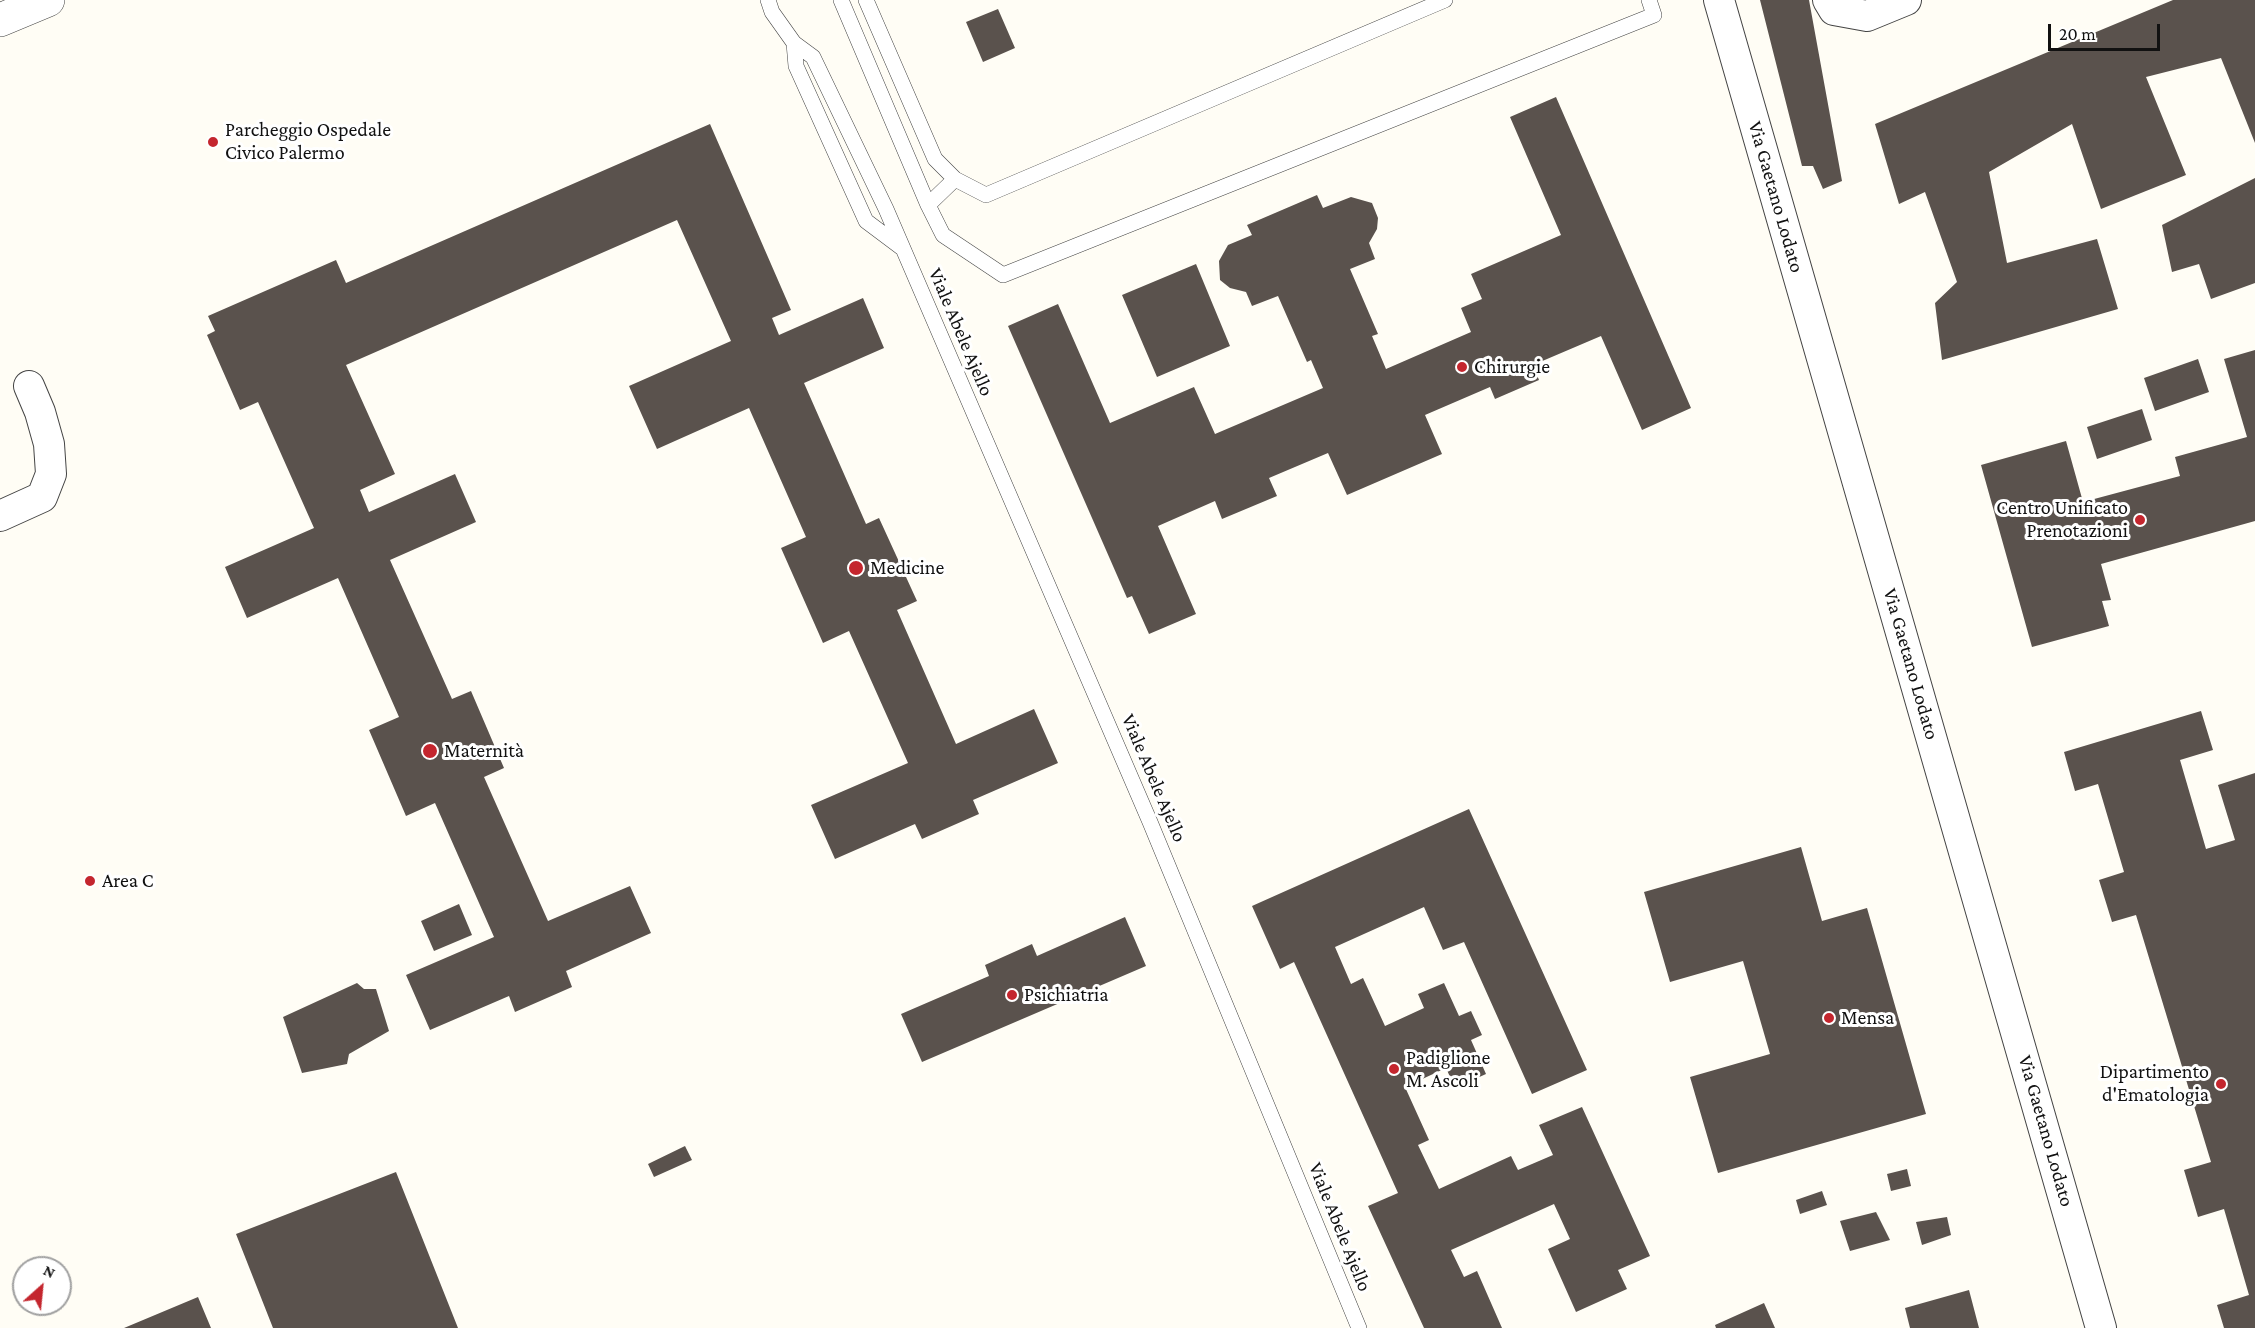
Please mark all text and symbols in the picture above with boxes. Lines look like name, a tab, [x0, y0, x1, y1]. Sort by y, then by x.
scale bar	[2051, 12, 2164, 50]
text: 20 m	[2059, 24, 2096, 44]
place label: Parcheggio Ospedale Civico Palermo	[225, 118, 391, 165]
street label: Via Gaetano Lodato	[1743, 119, 1809, 275]
marker: Parcheggio Ospedale Civico Palermo	[206, 135, 220, 149]
street label: Viale Abele Ajello	[923, 264, 999, 400]
place label: Chirurgie	[1474, 355, 1550, 379]
marker: Chirurgie	[1455, 360, 1469, 374]
place label: Centro Unificato Prenotazioni	[1996, 496, 2128, 543]
marker: Centro Unificato Prenotazioni	[2133, 513, 2147, 527]
place label: Medicine	[870, 556, 944, 580]
marker: Medicine	[847, 559, 865, 577]
street label: Via Gaetano Lodato	[1878, 586, 1944, 742]
street label: Viale Abele Ajello	[1116, 710, 1192, 846]
place label: Maternità	[444, 739, 524, 763]
marker: Maternità	[421, 742, 439, 760]
place label: Area C	[102, 869, 154, 893]
marker: Area C	[83, 874, 97, 888]
place label: Psichiatria	[1024, 983, 1108, 1007]
marker: Psichiatria	[1005, 988, 1019, 1002]
place label: Mensa	[1841, 1006, 1894, 1030]
marker: Mensa	[1822, 1011, 1836, 1025]
place label: Padiglione M. Ascoli	[1406, 1046, 1490, 1093]
street label: Via Gaetano Lodato	[2013, 1053, 2079, 1209]
place label: Dipartimento d'Ematologia	[2100, 1060, 2209, 1107]
marker: Padiglione M. Ascoli	[1387, 1062, 1401, 1076]
marker: Dipartimento d'Ematologia	[2214, 1077, 2228, 1091]
street label: Viale Abele Ajello	[1303, 1159, 1377, 1295]
north arrow	[12, 1256, 72, 1316]
text: N	[41, 1261, 58, 1281]

